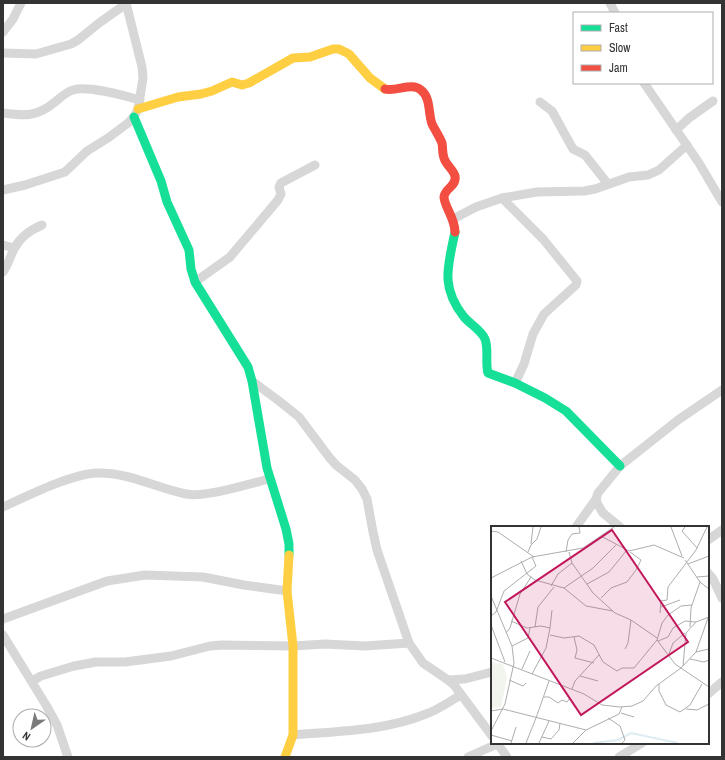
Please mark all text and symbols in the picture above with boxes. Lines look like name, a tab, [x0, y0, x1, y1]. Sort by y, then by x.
legend	[573, 12, 713, 84]
text: Fast	[609, 20, 628, 36]
text: Slow	[609, 40, 631, 56]
text: Jam	[609, 60, 628, 76]
inset map	[491, 526, 709, 744]
north arrow	[12, 708, 52, 748]
text: N	[20, 729, 33, 744]

